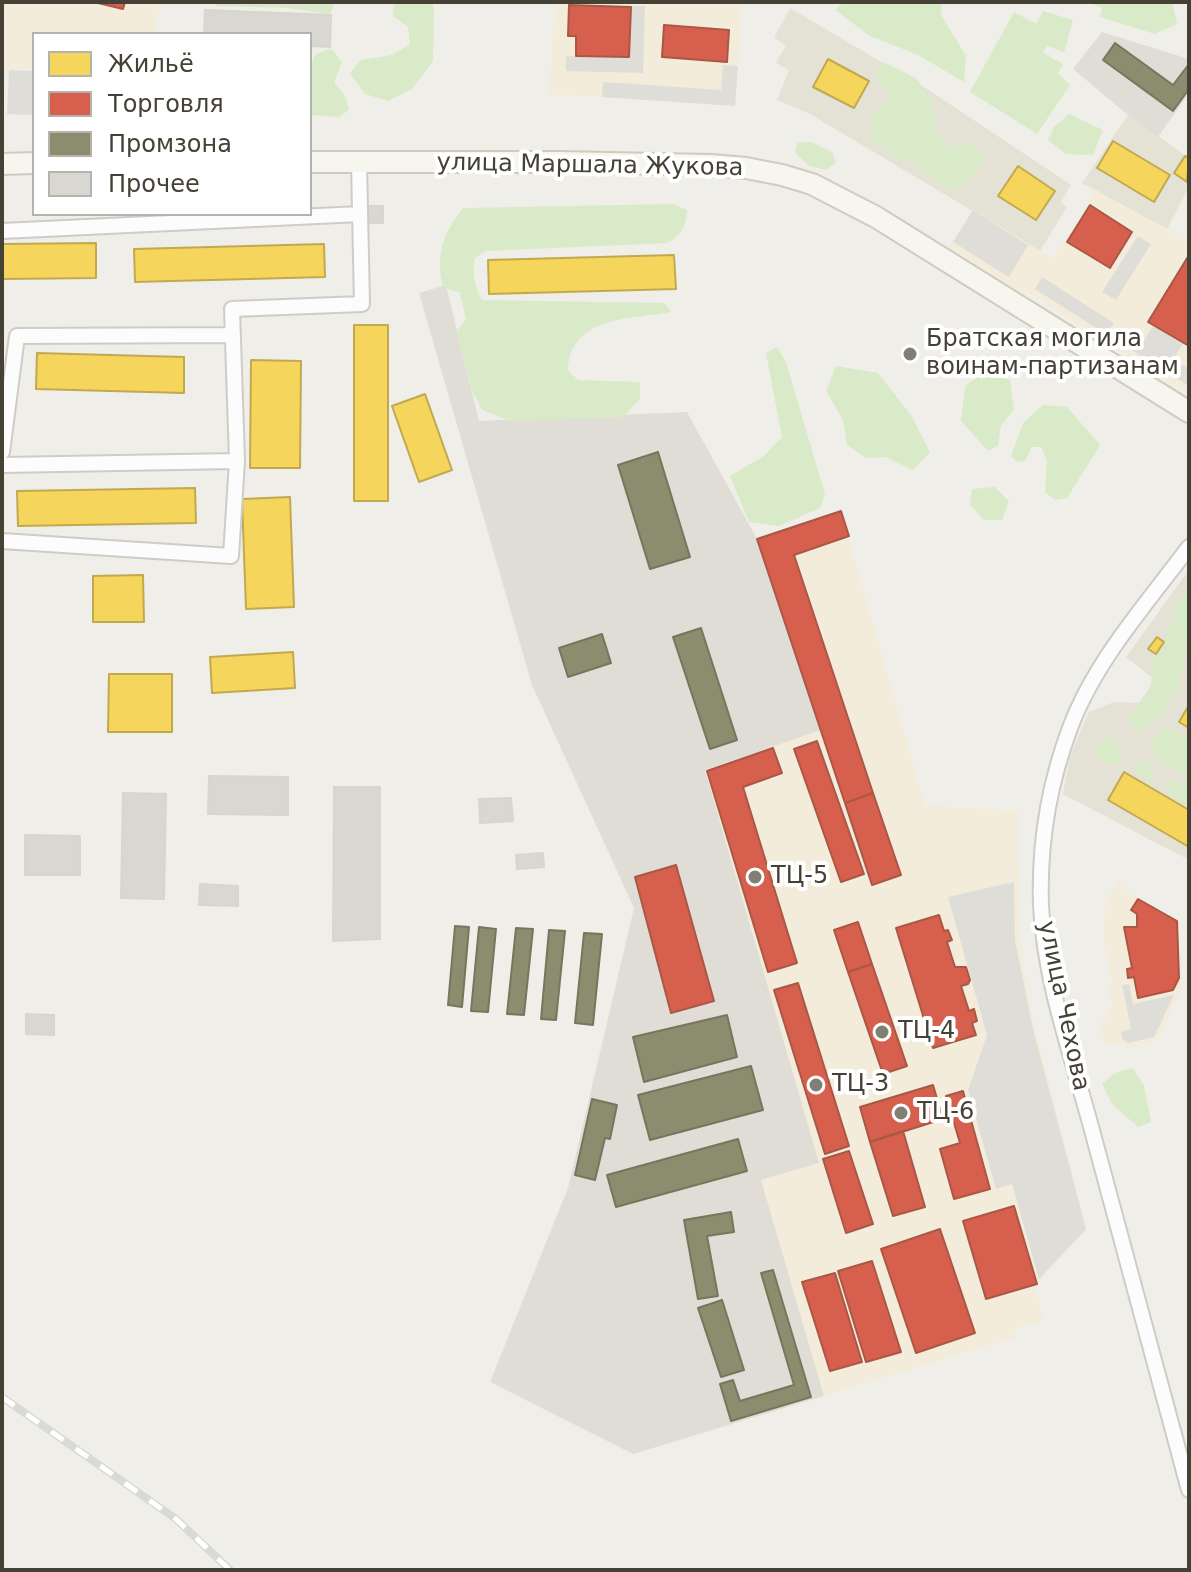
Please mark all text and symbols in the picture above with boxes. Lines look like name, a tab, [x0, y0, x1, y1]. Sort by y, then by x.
legend	[32, 32, 312, 216]
text: Жильё	[108, 50, 194, 78]
text: Торговля	[108, 90, 224, 118]
text: Промзона	[108, 130, 232, 158]
street label: улица Маршала Жукова	[436, 149, 744, 183]
text: Прочее	[108, 170, 200, 198]
place label: Братская могила воинам-партизанам	[926, 326, 1179, 382]
marker: Братская могила воинам-партизанам	[901, 345, 919, 363]
place label: ТЦ-5	[771, 863, 828, 891]
marker: ТЦ-5	[746, 868, 764, 886]
street label: улица Чехова	[1031, 919, 1095, 1093]
place label: ТЦ-4	[898, 1018, 955, 1046]
marker: ТЦ-4	[873, 1023, 891, 1041]
place label: ТЦ-3	[832, 1071, 889, 1099]
marker: ТЦ-3	[807, 1076, 825, 1094]
place label: ТЦ-6	[917, 1099, 974, 1127]
marker: ТЦ-6	[892, 1104, 910, 1122]

